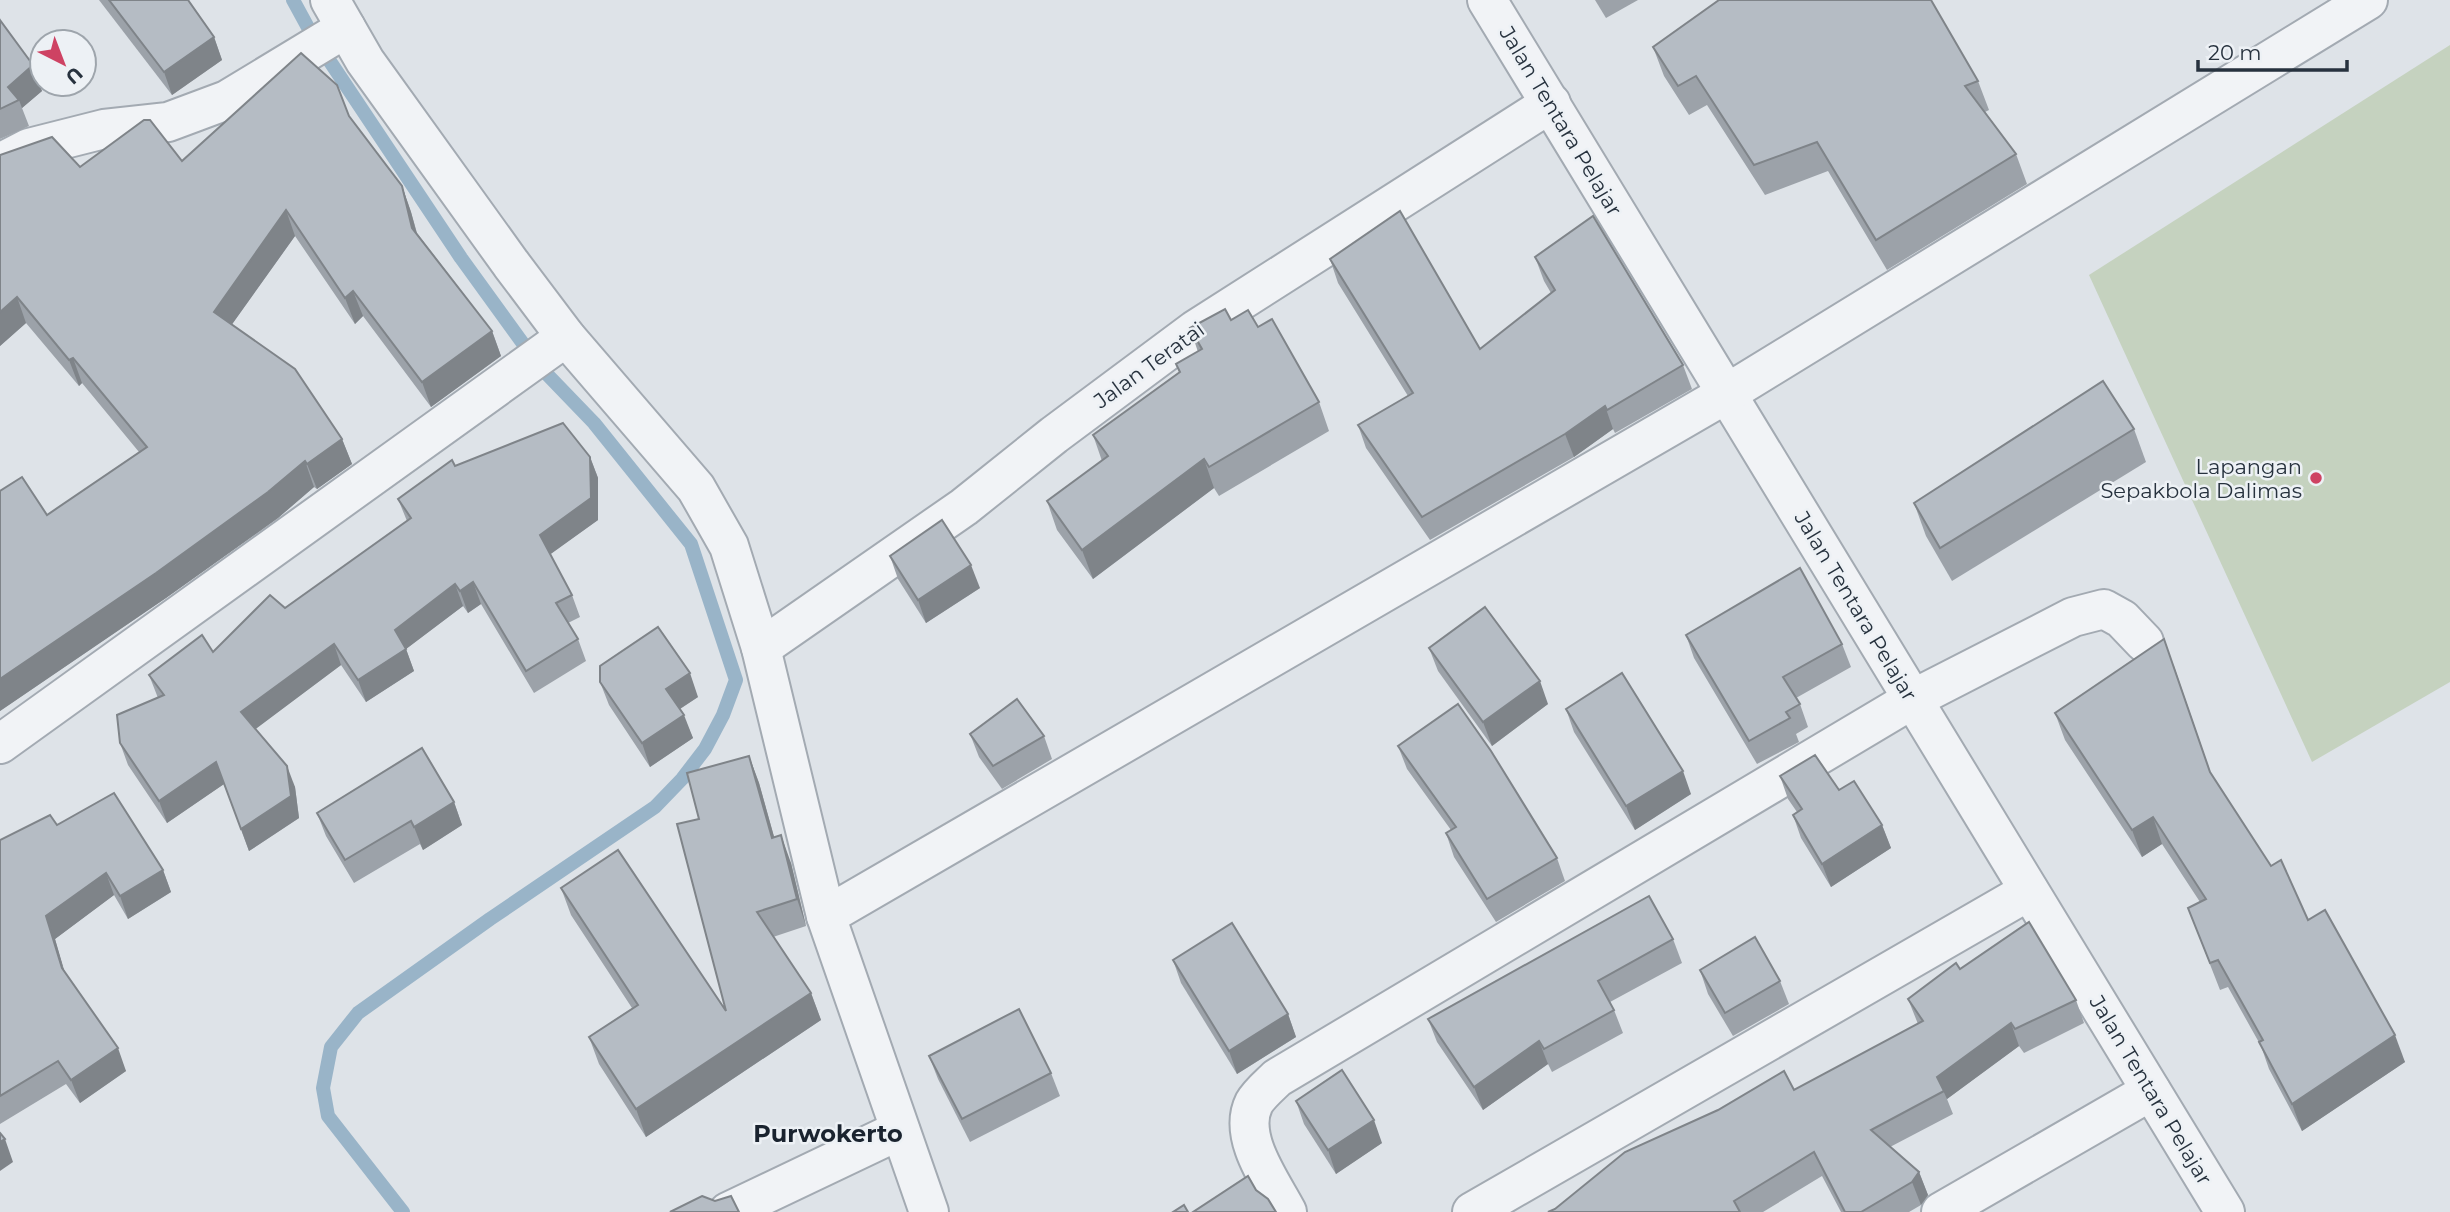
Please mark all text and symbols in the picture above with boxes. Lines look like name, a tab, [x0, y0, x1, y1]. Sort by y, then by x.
street label: Jalan Tentara Pelajar	[1494, 21, 1627, 220]
north arrow	[28, 28, 98, 98]
scale bar	[2198, 28, 2347, 72]
text: 20 m	[2208, 40, 2262, 65]
text: U	[61, 62, 87, 89]
street label: Jalan Teratai	[1088, 317, 1209, 414]
place label: Lapangan Sepakbola Dalimas	[2100, 454, 2302, 503]
marker: Lapangan Sepakbola Dalimas	[2308, 470, 2324, 486]
street label: Jalan Tentara Pelajar	[1789, 506, 1922, 705]
street label: Jalan Tentara Pelajar	[2084, 990, 2217, 1189]
district label: Purwokerto	[753, 1119, 903, 1148]

